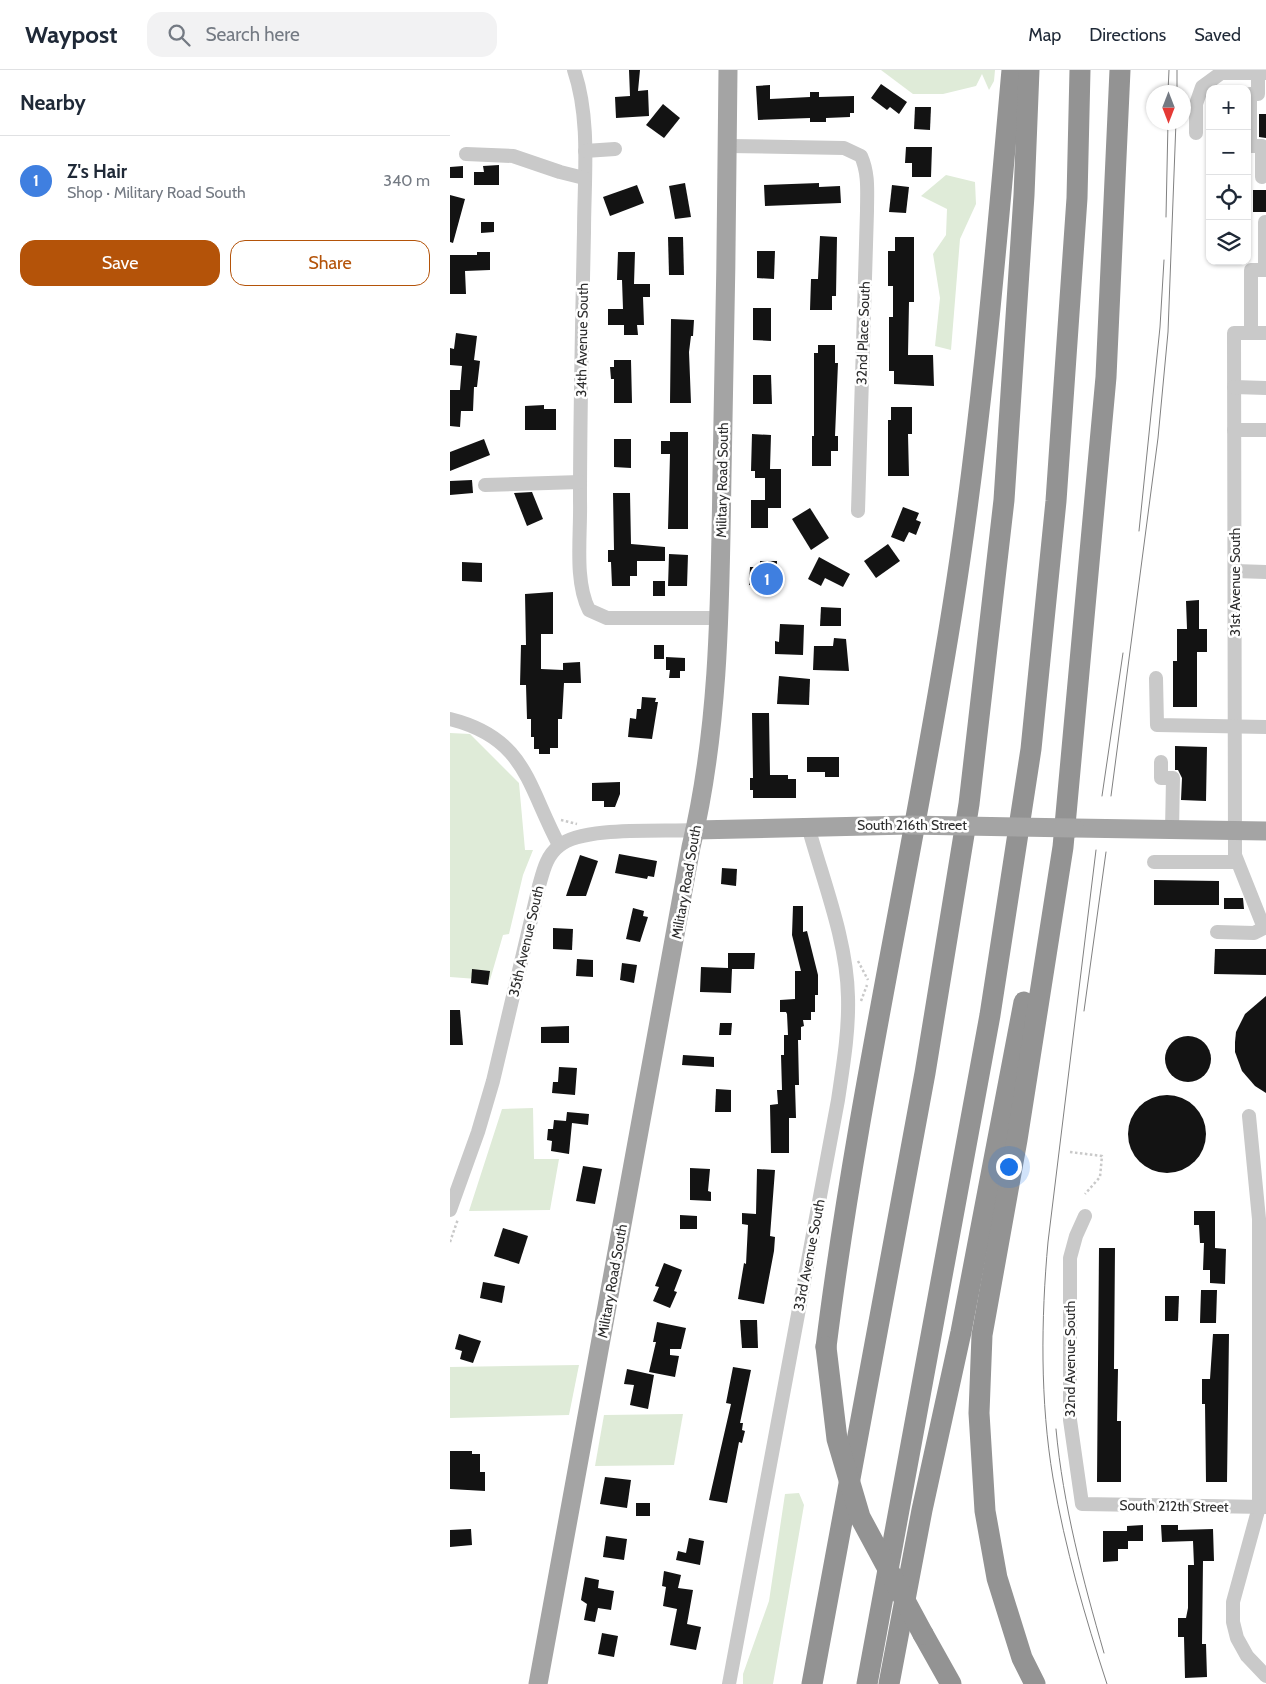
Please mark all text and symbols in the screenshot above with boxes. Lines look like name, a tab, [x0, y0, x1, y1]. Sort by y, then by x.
search box	[147, 12, 497, 57]
text: Waypost	[25, 20, 117, 49]
icon: search	[165, 21, 193, 49]
text: Search here	[205, 23, 300, 46]
text: Map	[1028, 24, 1061, 46]
text: Directions	[1089, 24, 1166, 46]
text: Saved	[1194, 24, 1241, 46]
north arrow	[1146, 85, 1191, 130]
map controls	[1206, 85, 1251, 265]
button: +	[1206, 85, 1251, 130]
text: Nearby	[20, 90, 86, 115]
button: −	[1206, 130, 1251, 175]
text: Z's Hair	[67, 160, 127, 183]
text: 1	[33, 171, 39, 190]
text: 340 m	[383, 171, 430, 190]
button: locate	[1206, 175, 1251, 220]
text: Shop · Military Road South	[67, 183, 246, 202]
button: layers	[1206, 220, 1251, 265]
button: Save	[20, 240, 220, 286]
button: Share	[230, 240, 430, 286]
street label: 32nd Place South	[852, 281, 874, 385]
street label: 34th Avenue South	[572, 283, 592, 397]
street label: Military Road South	[712, 422, 732, 538]
street label: 31st Avenue South	[1226, 528, 1244, 636]
pin: 1	[751, 560, 783, 598]
street label: South 216th Street	[857, 816, 967, 834]
street label: Military Road South	[667, 824, 705, 940]
street label: 35th Avenue South	[504, 884, 548, 998]
your location	[996, 1154, 1022, 1180]
street label: 33rd Avenue South	[789, 1198, 829, 1312]
street label: Military Road South	[593, 1223, 631, 1339]
street label: 32nd Avenue South	[1061, 1301, 1079, 1417]
street label: South 212th Street	[1119, 1496, 1229, 1516]

